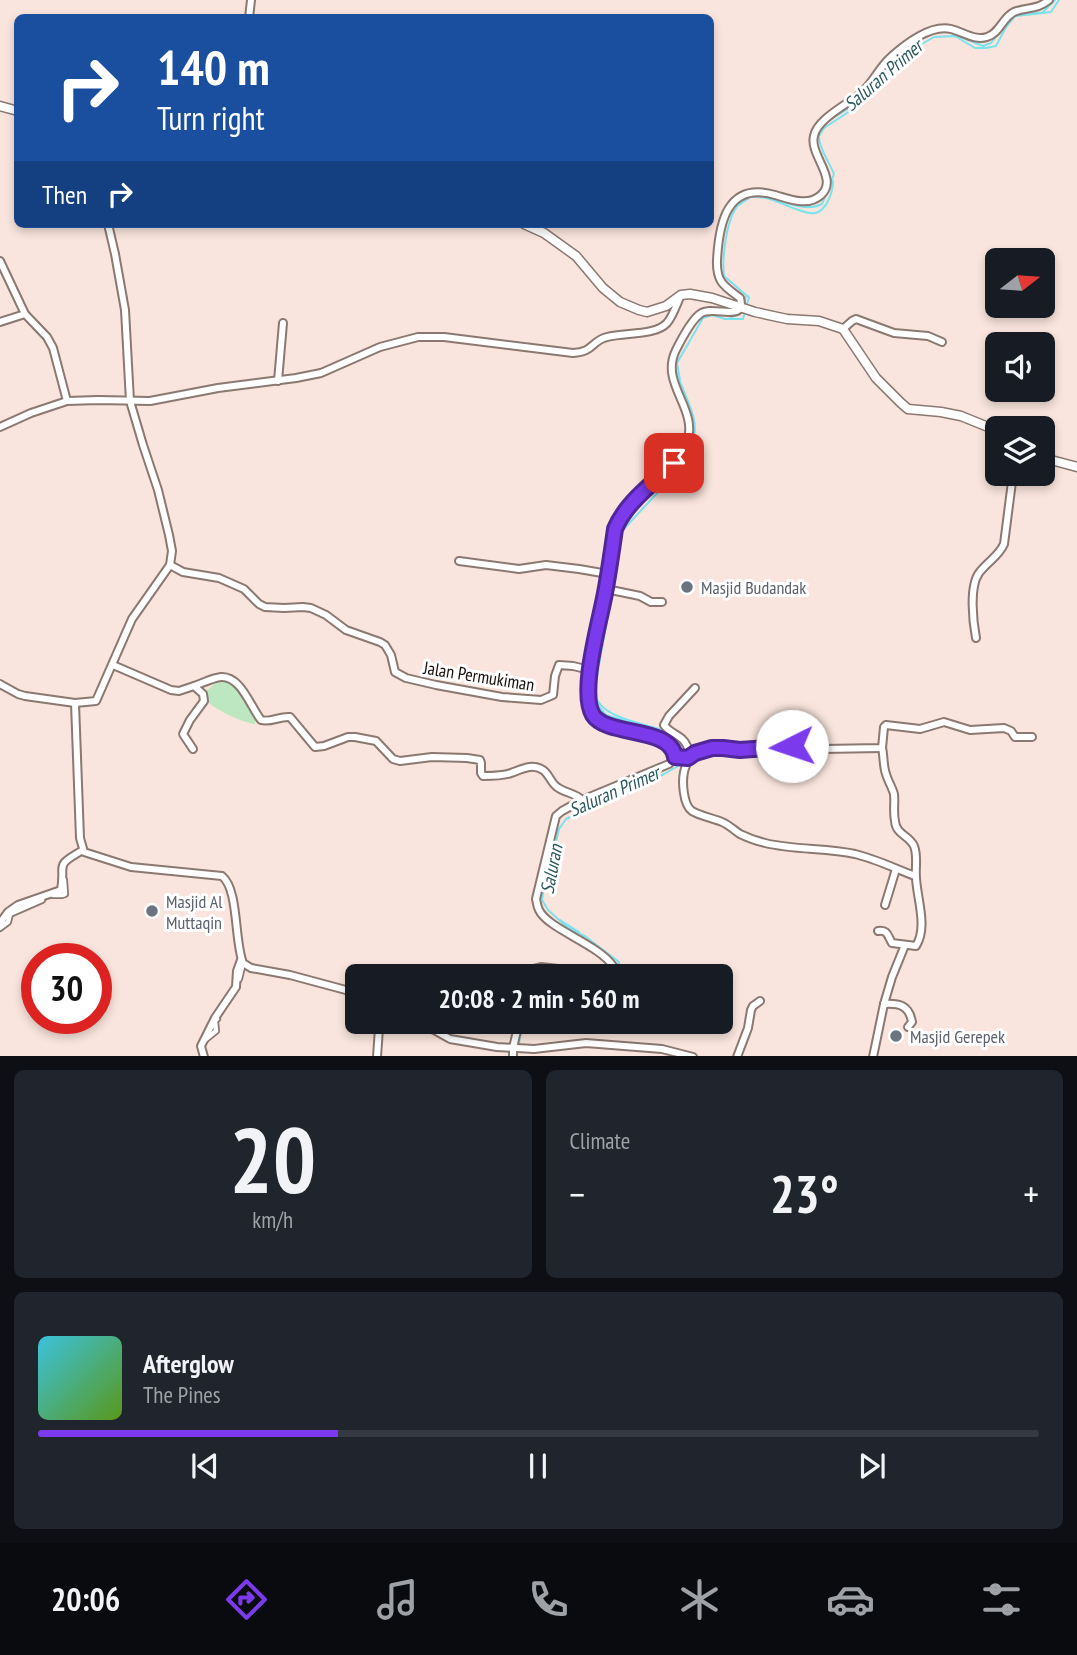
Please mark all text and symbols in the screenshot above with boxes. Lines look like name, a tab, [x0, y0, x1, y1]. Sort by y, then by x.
water label: Saluran Primer	[839, 32, 929, 116]
text: 140 m	[157, 35, 270, 99]
icon: right	[42, 42, 133, 133]
text: Turn right	[157, 97, 265, 139]
icon: right	[101, 175, 139, 213]
text: Then	[42, 178, 87, 211]
north arrow	[985, 248, 1055, 318]
map controls	[985, 248, 1055, 486]
button: sound	[985, 332, 1055, 402]
button: layers	[985, 416, 1055, 486]
pin	[644, 433, 704, 493]
icon: arrive	[655, 444, 693, 482]
place label: Masjid Budandak	[701, 576, 806, 599]
marker: Masjid Budandak	[679, 579, 695, 595]
street label: Jalan Permukiman	[421, 656, 536, 696]
position arrow	[755, 709, 829, 783]
water label: Saluran Primer	[565, 759, 665, 822]
water label: Saluran	[534, 841, 568, 896]
place label: Masjid Al Muttaqin	[166, 890, 223, 934]
marker: Masjid Al Muttaqin	[144, 903, 160, 919]
speed limit sign: 30	[21, 943, 112, 1034]
text: 20:08 · 2 min · 560 m	[439, 982, 639, 1015]
place label: Masjid Gerepek	[910, 1025, 1005, 1048]
marker: Masjid Gerepek	[888, 1028, 904, 1044]
text: 20	[229, 1100, 316, 1218]
text: Climate	[570, 1126, 630, 1155]
text: 23°	[770, 1160, 839, 1227]
text: −	[570, 1169, 585, 1218]
text: +	[1023, 1169, 1039, 1218]
text: km/h	[252, 1205, 293, 1234]
text: Afterglow	[143, 1347, 234, 1380]
text: The Pines	[143, 1380, 221, 1409]
icon: previous	[186, 1447, 224, 1485]
icon: pause	[519, 1447, 557, 1485]
icon: next	[853, 1447, 891, 1485]
icon: directions	[222, 1575, 271, 1624]
icon: music	[373, 1575, 422, 1624]
icon: phone	[524, 1575, 573, 1624]
icon: climate	[675, 1575, 724, 1624]
icon: car	[826, 1575, 875, 1624]
icon: filters	[977, 1575, 1026, 1624]
text: 20:06	[51, 1578, 120, 1620]

